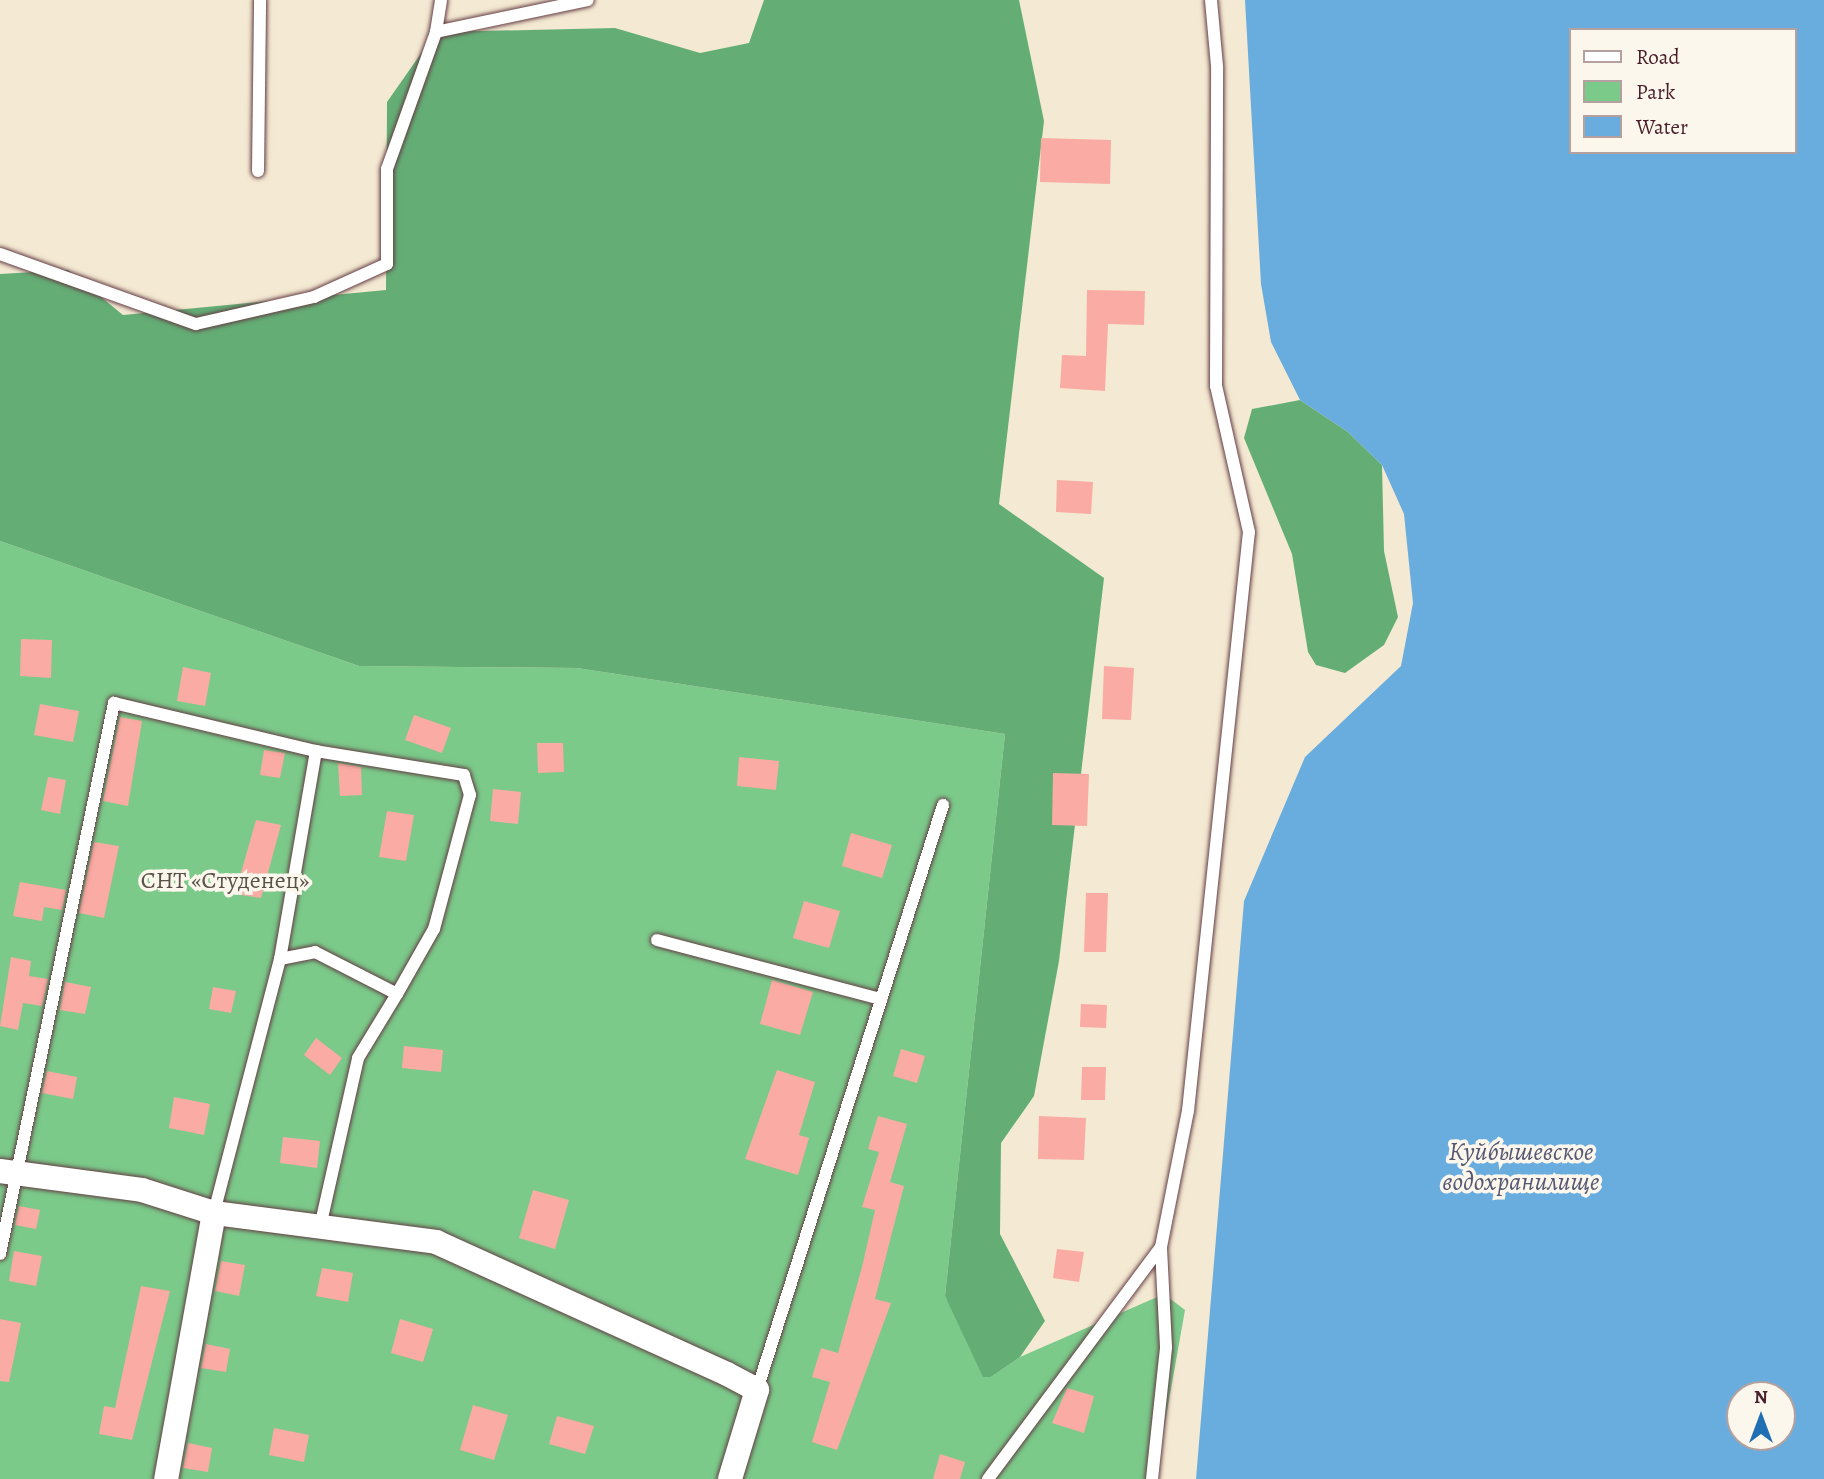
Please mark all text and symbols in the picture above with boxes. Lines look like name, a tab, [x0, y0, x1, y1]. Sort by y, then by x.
legend	[1568, 28, 1796, 154]
text: Road	[1636, 43, 1680, 71]
text: Park	[1636, 78, 1675, 106]
text: Water	[1636, 113, 1688, 141]
park label: СНТ «Студенец»	[141, 867, 309, 895]
water label: Куйбышевское водохранилище	[1442, 1136, 1600, 1198]
north arrow	[1726, 1381, 1796, 1451]
text: N	[1754, 1384, 1768, 1410]

